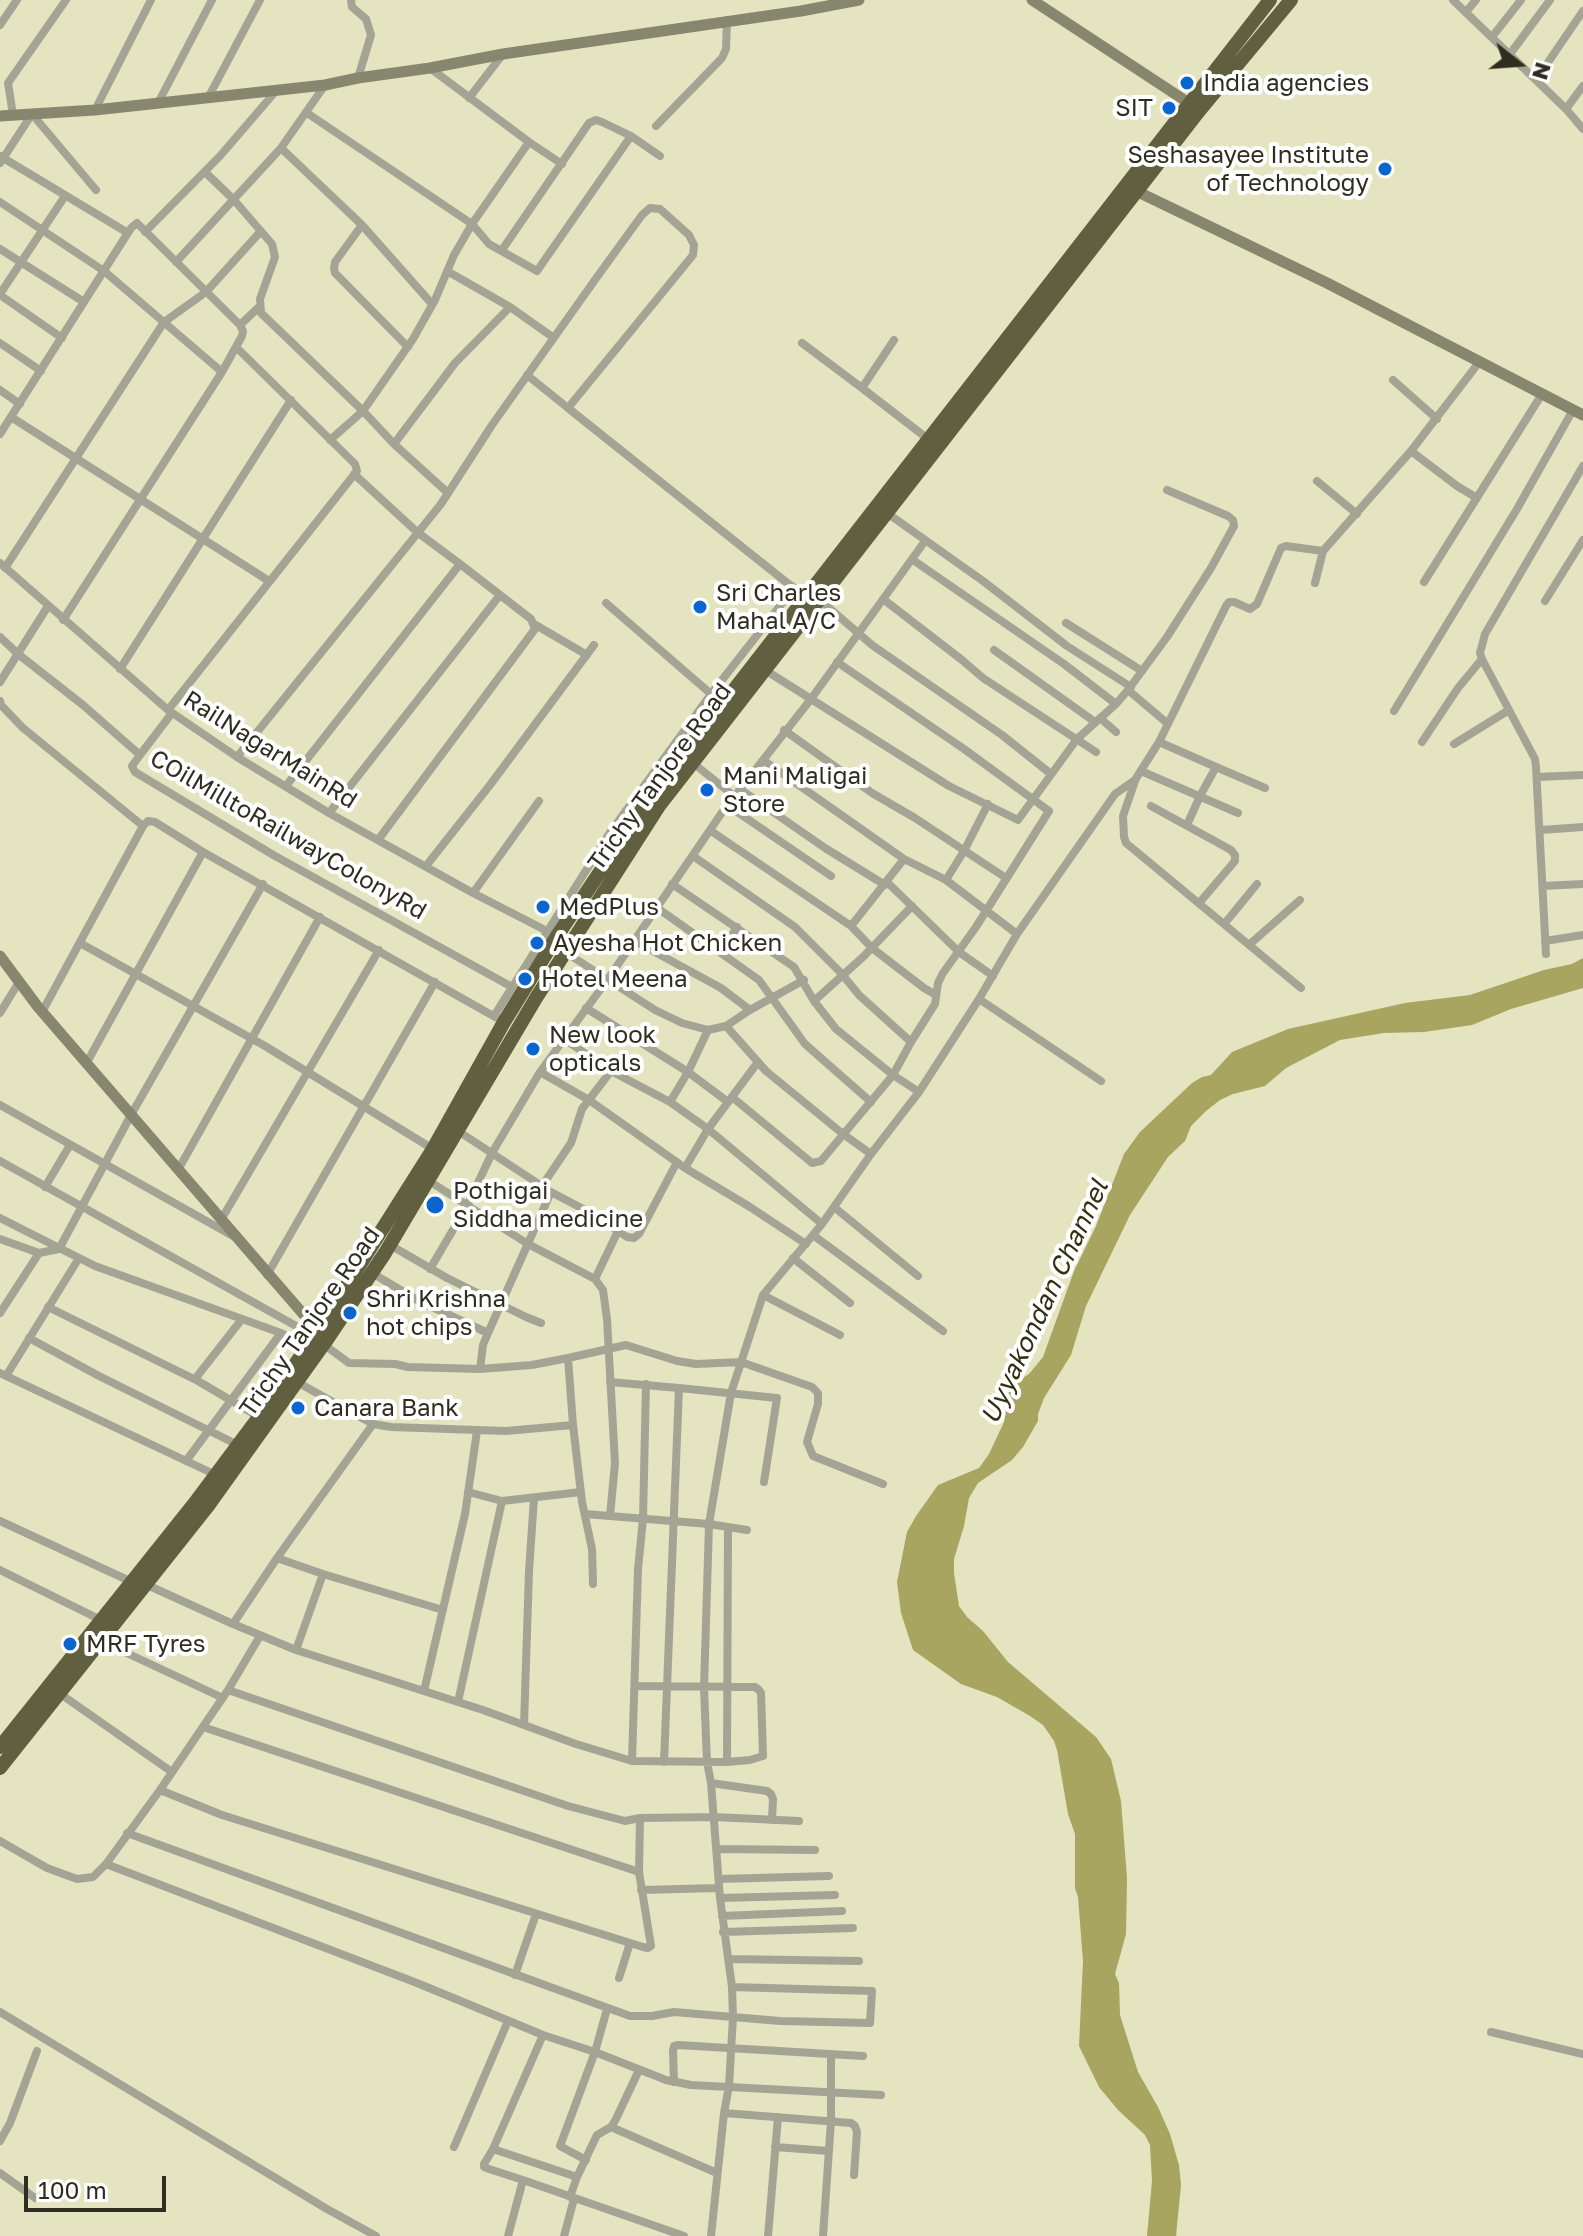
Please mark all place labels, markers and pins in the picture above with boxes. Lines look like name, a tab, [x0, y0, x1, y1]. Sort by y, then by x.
place label: India agencies	[1203, 69, 1369, 97]
marker: India agencies	[1178, 74, 1196, 92]
place label: SIT	[1115, 94, 1153, 122]
marker: SIT	[1160, 99, 1178, 117]
place label: Seshasayee Institute of Technology	[1127, 141, 1369, 197]
marker: Seshasayee Institute of Technology	[1376, 160, 1394, 178]
place label: Sri Charles Mahal A/C	[716, 579, 841, 635]
marker: Sri Charles Mahal A/C	[691, 598, 709, 616]
place label: Mani Maligai Store	[723, 762, 867, 818]
marker: Mani Maligai Store	[698, 781, 716, 799]
place label: MedPlus	[559, 893, 659, 921]
marker: MedPlus	[534, 898, 552, 916]
place label: Ayesha Hot Chicken	[553, 929, 782, 957]
marker: Ayesha Hot Chicken	[528, 934, 546, 952]
place label: Hotel Meena	[541, 965, 688, 993]
marker: Hotel Meena	[516, 970, 534, 988]
place label: New look opticals	[549, 1021, 656, 1077]
marker: New look opticals	[524, 1040, 542, 1058]
place label: Pothigai Siddha medicine	[453, 1177, 643, 1233]
marker: Pothigai Siddha medicine	[424, 1194, 446, 1216]
place label: Shri Krishna hot chips	[366, 1285, 506, 1341]
marker: Shri Krishna hot chips	[341, 1304, 359, 1322]
place label: Canara Bank	[314, 1394, 459, 1422]
marker: Canara Bank	[289, 1399, 307, 1417]
place label: MRF Tyres	[86, 1630, 205, 1658]
marker: MRF Tyres	[61, 1635, 79, 1653]

